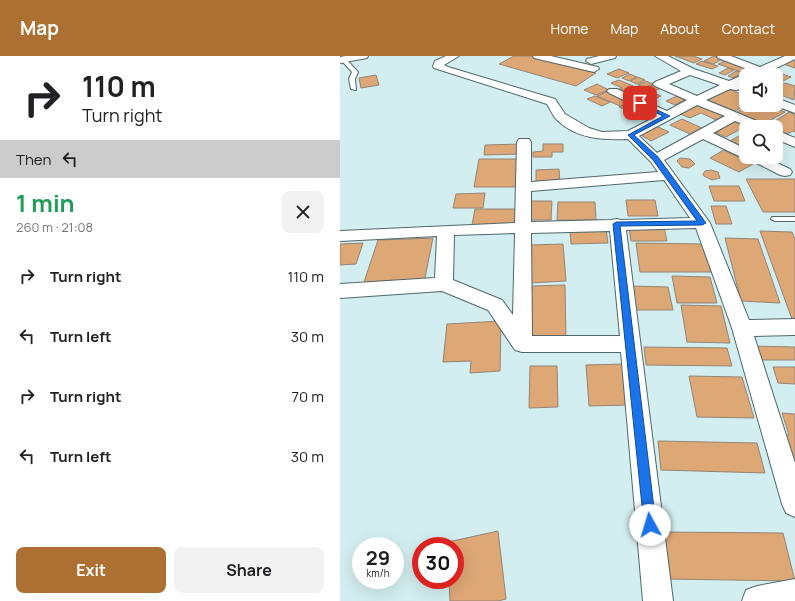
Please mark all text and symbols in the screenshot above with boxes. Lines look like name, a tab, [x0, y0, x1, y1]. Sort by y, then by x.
text: Map	[20, 15, 59, 41]
text: Home	[551, 19, 588, 38]
text: Map	[610, 19, 638, 38]
text: About	[660, 19, 700, 38]
text: Contact	[722, 19, 775, 38]
text: 110 m	[82, 67, 156, 105]
map controls	[739, 68, 783, 164]
button: sound	[739, 68, 783, 112]
icon: right	[16, 72, 68, 124]
pin	[623, 86, 657, 120]
icon: arrive	[629, 92, 651, 114]
text: Turn right	[82, 103, 163, 127]
button: search	[739, 120, 783, 164]
icon: left	[59, 148, 81, 170]
text: Then	[16, 149, 51, 170]
text: 1 min	[16, 186, 75, 219]
button: close	[282, 191, 324, 233]
text: 260 m · 21:08	[16, 218, 93, 236]
icon: right	[16, 265, 38, 287]
text: Turn right	[50, 266, 121, 287]
text: 110 m	[287, 266, 324, 287]
icon: left	[16, 325, 38, 347]
text: Turn left	[50, 326, 112, 347]
text: 30 m	[291, 326, 324, 347]
icon: right	[16, 385, 38, 407]
text: Turn right	[50, 386, 121, 407]
text: 70 m	[292, 386, 324, 407]
icon: left	[16, 445, 38, 467]
text: Turn left	[50, 446, 112, 467]
text: 30 m	[291, 446, 324, 467]
position arrow	[629, 504, 671, 546]
speed limit sign: 30	[412, 537, 464, 589]
text: 29	[366, 544, 390, 571]
button: Exit	[16, 547, 166, 593]
button: Share	[174, 547, 324, 593]
text: km/h	[366, 566, 390, 580]

